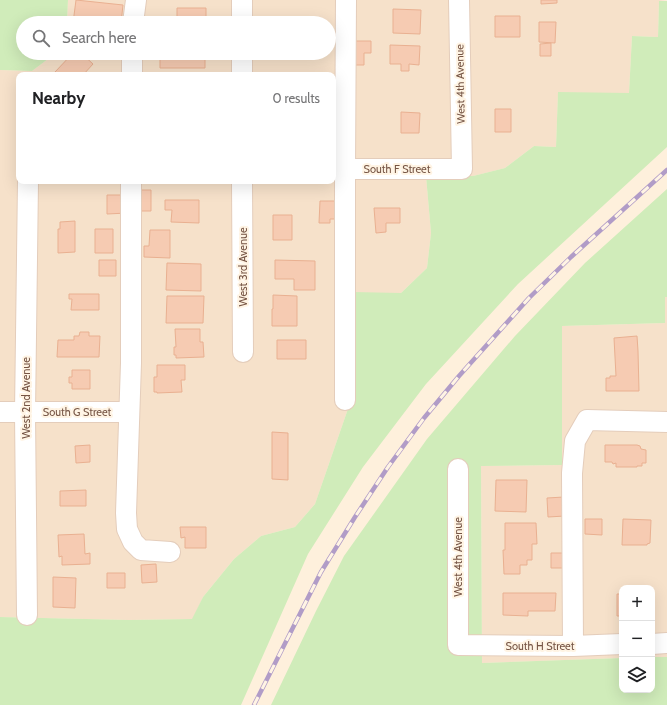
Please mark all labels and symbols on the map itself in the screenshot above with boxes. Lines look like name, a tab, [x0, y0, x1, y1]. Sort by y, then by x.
street label: West 4th Avenue	[452, 44, 468, 124]
street label: South F Street	[364, 162, 431, 176]
street label: West 3rd Avenue	[236, 227, 250, 307]
street label: West 2nd Avenue	[19, 357, 33, 439]
street label: South G Street	[43, 405, 112, 419]
street label: West 4th Avenue	[451, 517, 465, 597]
street label: South H Street	[506, 639, 575, 653]

